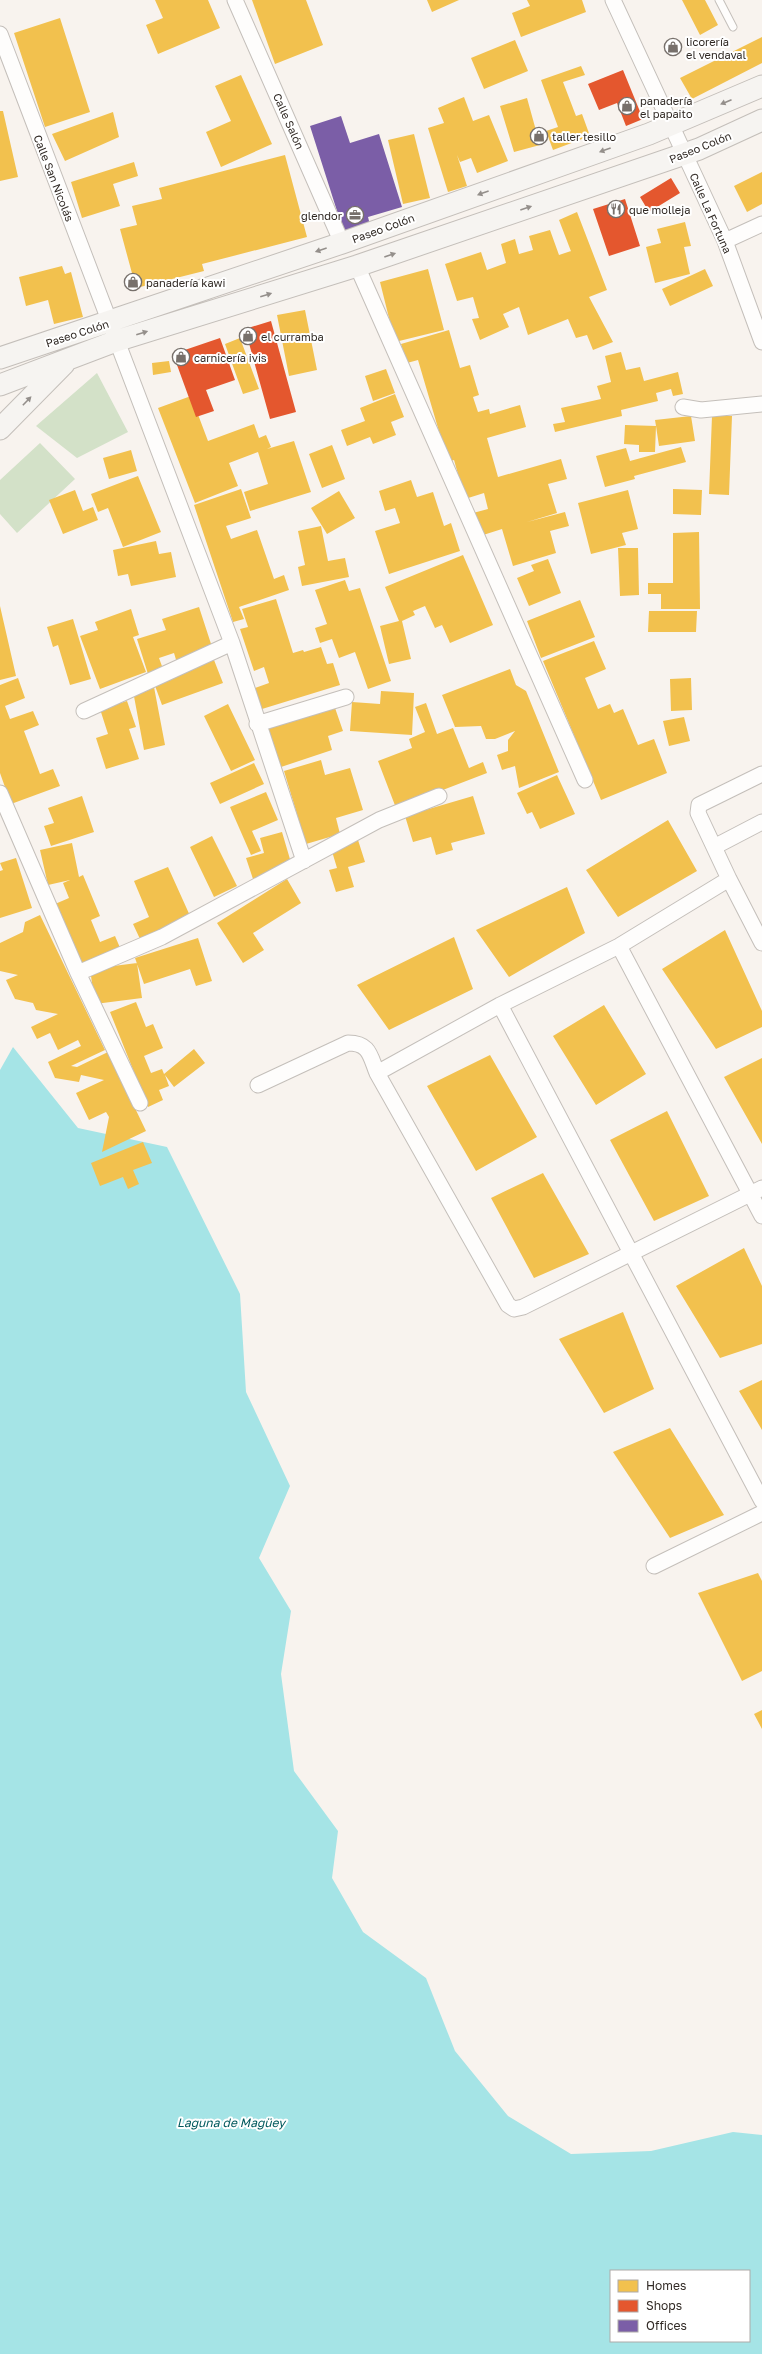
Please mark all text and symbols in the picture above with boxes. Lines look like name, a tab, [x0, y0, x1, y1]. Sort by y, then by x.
place label: licorería el vendaval	[686, 35, 747, 61]
shop icon: licorería el vendaval	[663, 37, 683, 57]
street label: Calle Salón	[271, 91, 307, 151]
place label: panadería el papaito	[640, 94, 693, 120]
shop icon: panadería el papaito	[617, 96, 637, 116]
one-way arrow	[720, 99, 732, 105]
shop icon: taller tesillo	[529, 126, 549, 146]
street label: Paseo Colón	[667, 129, 733, 165]
place label: taller tesillo	[552, 130, 616, 143]
street label: Calle San Nicolás	[31, 133, 77, 223]
one-way arrow	[599, 147, 611, 153]
street label: Calle La Fortuna	[687, 171, 735, 255]
one-way arrow	[476, 190, 488, 196]
restaurant icon: que molleja	[606, 199, 626, 219]
place label: que molleja	[629, 203, 690, 216]
office icon: glendor	[345, 205, 365, 225]
one-way arrow	[520, 205, 532, 211]
place label: glendor	[301, 209, 343, 222]
street label: Paseo Colón	[350, 211, 416, 245]
one-way arrow	[314, 248, 326, 254]
one-way arrow	[384, 252, 396, 258]
shop icon: panadería kawi	[123, 272, 143, 292]
place label: panadería kawi	[146, 276, 225, 289]
one-way arrow	[260, 291, 272, 297]
street label: Paseo Colón	[44, 317, 110, 349]
shop icon: el curramba	[238, 326, 258, 346]
one-way arrow	[136, 330, 148, 336]
place label: el curramba	[261, 330, 324, 343]
shop icon: carnicería ivis	[171, 347, 191, 367]
place label: carnicería ivis	[194, 351, 267, 364]
one-way arrow	[22, 396, 32, 406]
water label: Laguna de Magüey	[177, 2115, 287, 2130]
legend	[610, 2270, 750, 2342]
text: Homes	[646, 2278, 686, 2293]
text: Shops	[646, 2298, 682, 2313]
text: Offices	[646, 2318, 687, 2333]

